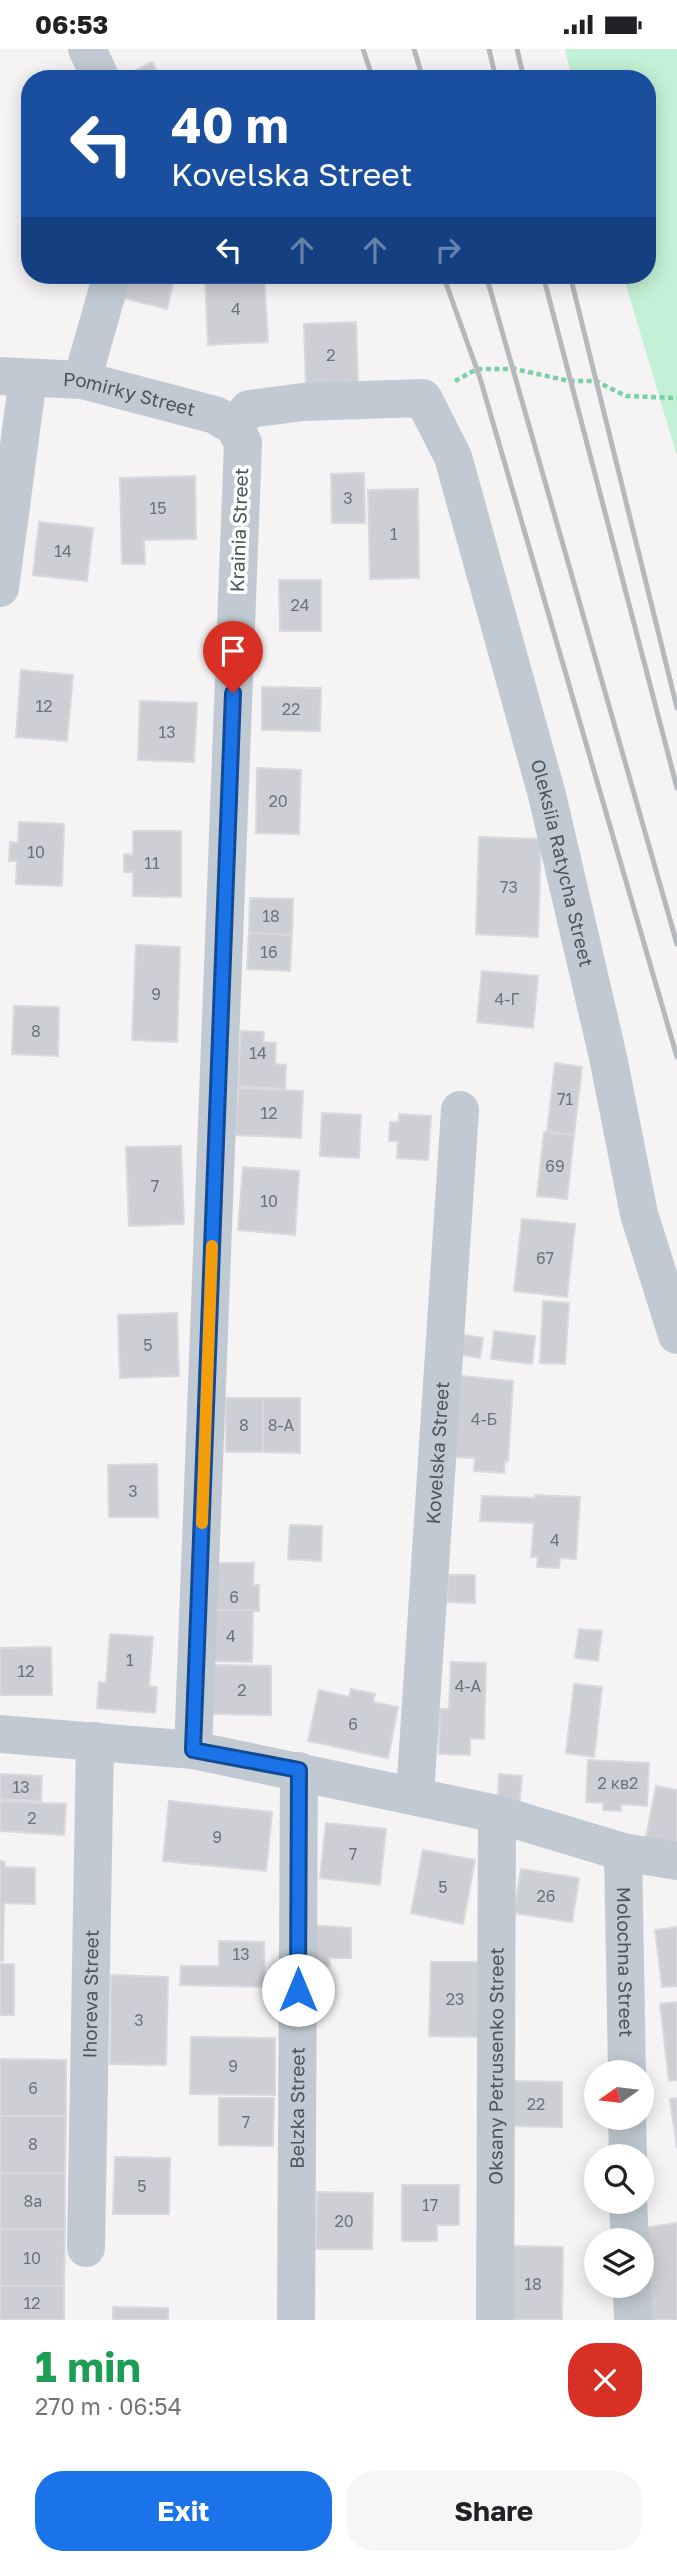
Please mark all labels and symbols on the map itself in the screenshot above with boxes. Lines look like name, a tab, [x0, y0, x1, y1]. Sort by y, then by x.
house number: 4	[231, 299, 241, 319]
house number: 2	[326, 345, 336, 365]
street label: Pomirky Street	[63, 367, 198, 420]
street label: Krainia Street	[225, 467, 252, 593]
house number: 3	[343, 488, 353, 508]
house number: 15	[149, 498, 167, 518]
house number: 1	[390, 524, 398, 544]
house number: 14	[54, 541, 72, 561]
house number: 24	[290, 595, 310, 615]
pin	[203, 621, 263, 693]
house number: 12	[35, 696, 53, 716]
house number: 22	[282, 699, 300, 719]
house number: 13	[158, 722, 176, 742]
street label: Oleksiia Ratycha Street	[527, 756, 599, 969]
house number: 20	[268, 791, 288, 811]
house number: 10	[27, 842, 45, 862]
house number: 11	[144, 853, 160, 873]
house number: 73	[500, 877, 518, 897]
house number: 18	[262, 906, 280, 926]
house number: 16	[260, 942, 278, 962]
house number: 9	[151, 984, 161, 1004]
house number: 4-Г	[495, 989, 519, 1009]
house number: 8	[31, 1021, 41, 1041]
house number: 14	[249, 1043, 267, 1063]
house number: 71	[557, 1089, 573, 1109]
house number: 12	[260, 1103, 278, 1123]
house number: 69	[545, 1156, 565, 1176]
house number: 7	[151, 1176, 159, 1196]
house number: 10	[260, 1191, 278, 1211]
house number: 67	[536, 1248, 554, 1268]
house number: 5	[143, 1335, 153, 1355]
street label: Kovelska Street	[421, 1380, 453, 1525]
house number: 4-Б	[471, 1409, 497, 1429]
house number: 8	[239, 1415, 249, 1435]
house number: 8-А	[268, 1415, 295, 1435]
house number: 3	[128, 1481, 138, 1501]
house number: 4	[550, 1530, 560, 1550]
house number: 6	[229, 1587, 239, 1607]
house number: 4	[226, 1626, 236, 1646]
house number: 1	[126, 1650, 134, 1670]
house number: 12	[17, 1661, 35, 1681]
house number: 4-А	[455, 1676, 482, 1696]
house number: 2	[237, 1680, 247, 1700]
house number: 6	[348, 1714, 358, 1734]
house number: 2 кв2	[598, 1773, 638, 1793]
house number: 13	[12, 1777, 30, 1797]
house number: 2	[27, 1808, 37, 1828]
house number: 9	[212, 1827, 222, 1847]
house number: 7	[349, 1844, 357, 1864]
house number: 5	[438, 1877, 448, 1897]
house number: 26	[537, 1886, 555, 1906]
street label: Molochna Street	[613, 1886, 638, 2037]
street label: Ihoreva Street	[77, 1929, 103, 2059]
house number: 13	[232, 1944, 250, 1964]
street label: Oksany Petrusenko Street	[484, 1947, 507, 2185]
position arrow	[261, 1953, 335, 2027]
house number: 23	[446, 1989, 464, 2009]
house number: 3	[134, 2010, 144, 2030]
street label: Belzka Street	[285, 2047, 308, 2169]
house number: 9	[228, 2056, 238, 2076]
north arrow	[584, 2060, 654, 2130]
house number: 6	[28, 2078, 38, 2098]
house number: 22	[527, 2094, 545, 2114]
house number: 7	[242, 2112, 250, 2132]
house number: 8	[28, 2134, 38, 2154]
house number: 5	[137, 2176, 147, 2196]
house number: 8а	[24, 2191, 42, 2211]
house number: 17	[422, 2195, 438, 2215]
house number: 20	[334, 2211, 354, 2231]
house number: 10	[23, 2248, 41, 2268]
house number: 18	[524, 2274, 542, 2294]
house number: 12	[23, 2293, 41, 2313]

